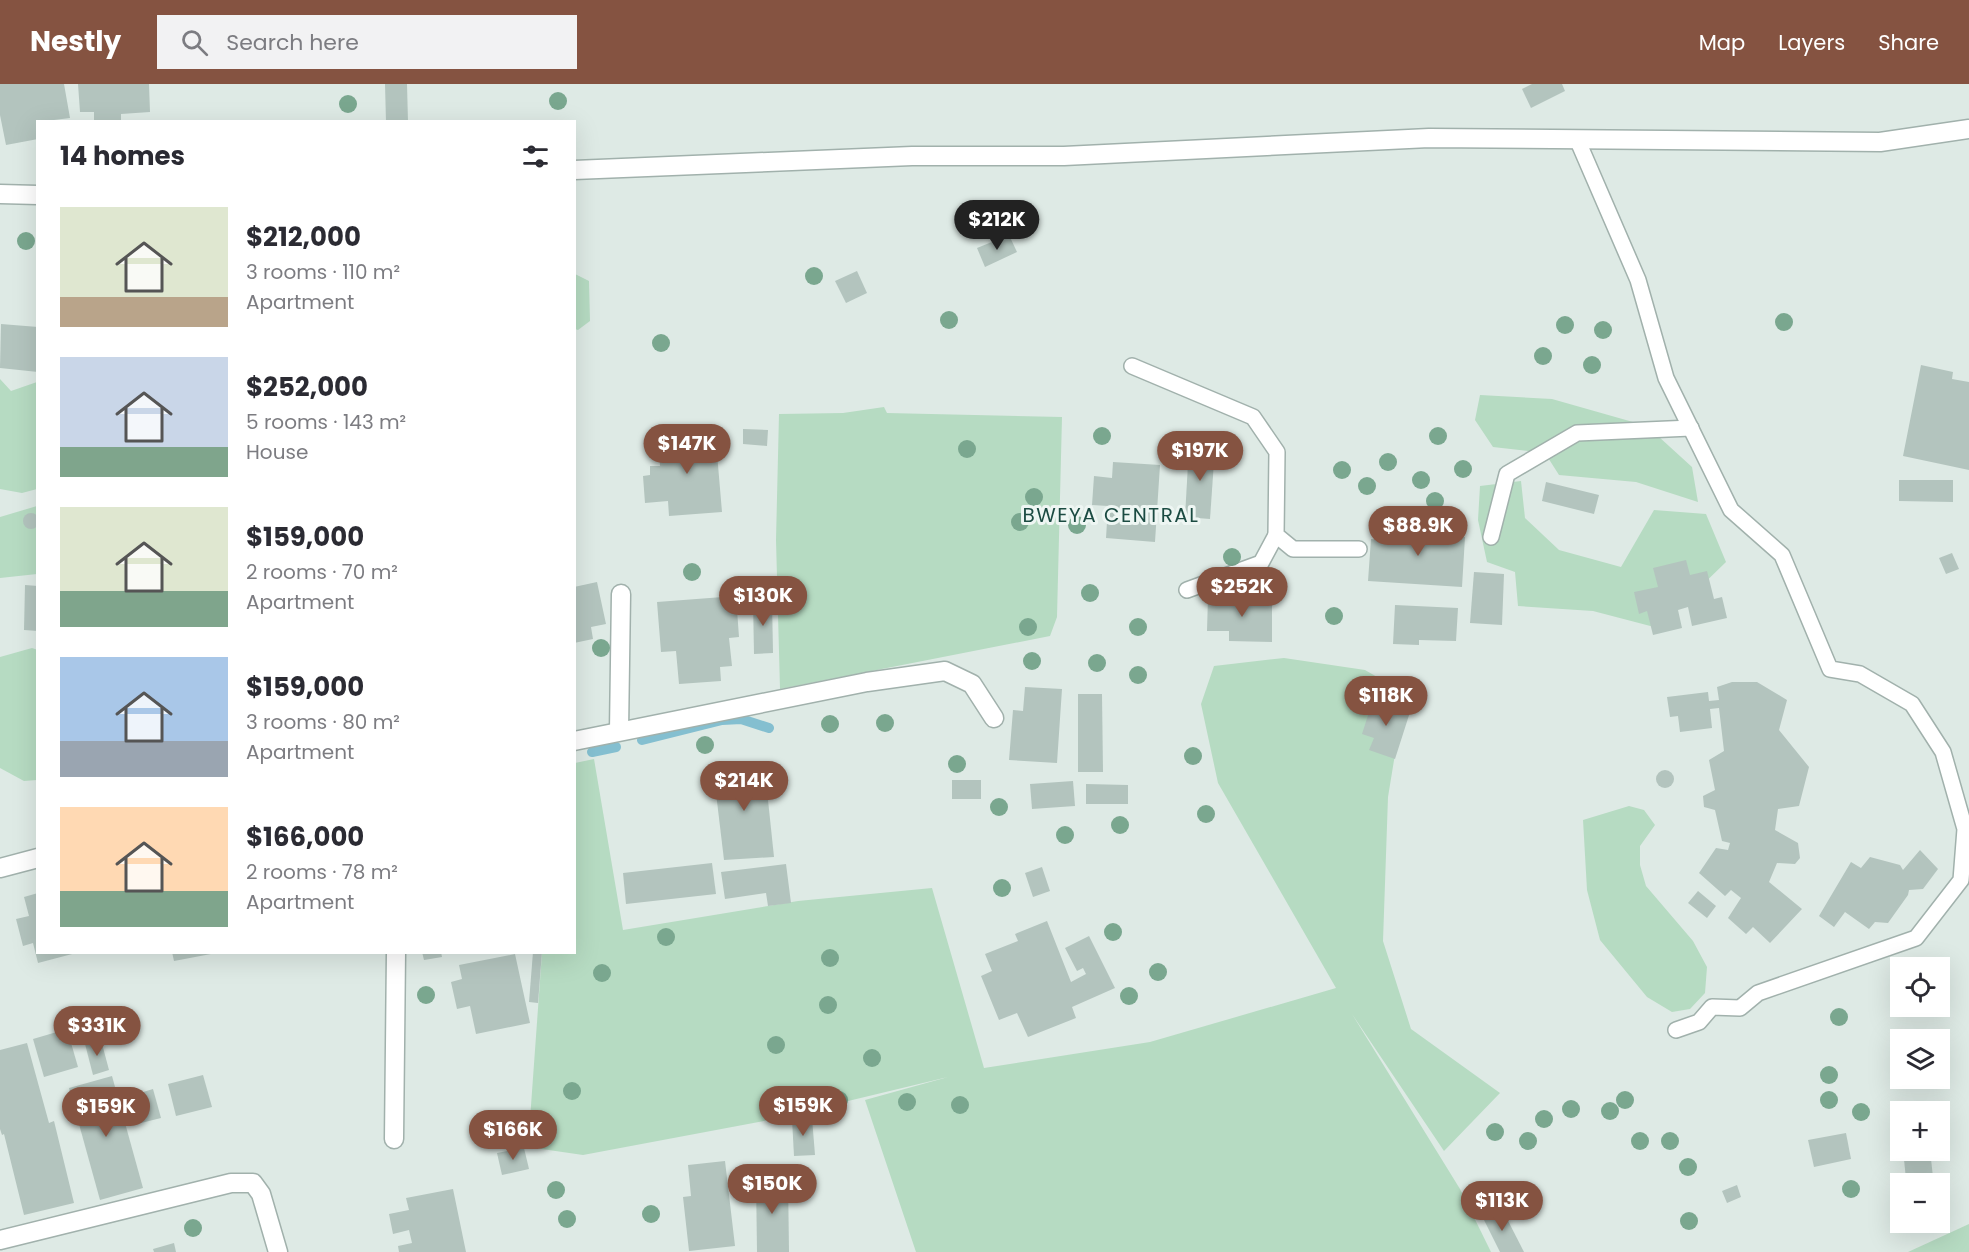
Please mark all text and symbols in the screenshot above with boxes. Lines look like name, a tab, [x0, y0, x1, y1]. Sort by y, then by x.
search box	[157, 15, 577, 69]
text: Nestly	[30, 22, 121, 61]
icon: search	[178, 26, 211, 59]
text: Search here	[226, 27, 359, 58]
text: Map	[1699, 28, 1745, 57]
text: Layers	[1778, 28, 1845, 57]
text: Share	[1878, 28, 1939, 57]
text: 14 homes	[60, 138, 185, 174]
icon: filters	[519, 140, 552, 173]
pin: $212K	[955, 200, 1039, 251]
text: $212K	[968, 205, 1026, 233]
text: $212,000	[246, 219, 361, 255]
icon: home	[108, 231, 180, 303]
text: 3 rooms · 110 m²	[246, 258, 400, 286]
text: Apartment	[246, 288, 354, 316]
text: $252,000	[246, 369, 368, 405]
icon: home	[108, 381, 180, 453]
text: 5 rooms · 143 m²	[246, 408, 406, 436]
pin: $147K	[645, 424, 729, 475]
text: $147K	[658, 429, 716, 457]
pin: $197K	[1158, 431, 1242, 482]
text: $197K	[1171, 436, 1229, 464]
text: House	[246, 438, 308, 466]
district label: BWEYA CENTRAL	[1023, 501, 1199, 529]
pin: $88.9K	[1369, 506, 1467, 557]
text: $88.9K	[1383, 511, 1453, 539]
text: $159,000	[246, 519, 364, 555]
icon: home	[108, 531, 180, 603]
text: 2 rooms · 70 m²	[246, 558, 398, 586]
pin: $252K	[1200, 567, 1284, 618]
text: $252K	[1211, 572, 1273, 600]
pin: $130K	[721, 576, 805, 627]
text: $130K	[733, 581, 793, 609]
text: Apartment	[246, 588, 354, 616]
text: $159,000	[246, 669, 364, 705]
pin: $118K	[1344, 676, 1428, 727]
icon: home	[108, 681, 180, 753]
text: $118K	[1358, 681, 1414, 709]
text: 3 rooms · 80 m²	[246, 708, 400, 736]
text: Apartment	[246, 738, 354, 766]
pin: $214K	[702, 761, 786, 812]
text: $214K	[714, 766, 774, 794]
text: $166,000	[246, 819, 364, 855]
icon: home	[108, 831, 180, 903]
text: 2 rooms · 78 m²	[246, 858, 398, 886]
text: Apartment	[246, 888, 354, 916]
map controls	[1890, 957, 1950, 1233]
button: locate	[1890, 957, 1950, 1017]
pin: $331K	[55, 1006, 139, 1057]
text: $331K	[68, 1011, 126, 1039]
button: layers	[1890, 1029, 1950, 1089]
pin: $159K	[761, 1086, 845, 1137]
pin: $159K	[64, 1087, 148, 1138]
text: $159K	[773, 1091, 833, 1119]
text: $159K	[76, 1092, 136, 1120]
button: +	[1890, 1101, 1950, 1161]
pin: $166K	[471, 1110, 555, 1161]
text: $166K	[483, 1115, 543, 1143]
pin: $150K	[730, 1164, 814, 1215]
text: $150K	[742, 1169, 802, 1197]
button: −	[1890, 1173, 1950, 1233]
pin: $113K	[1460, 1181, 1544, 1232]
text: $113K	[1475, 1186, 1529, 1214]

